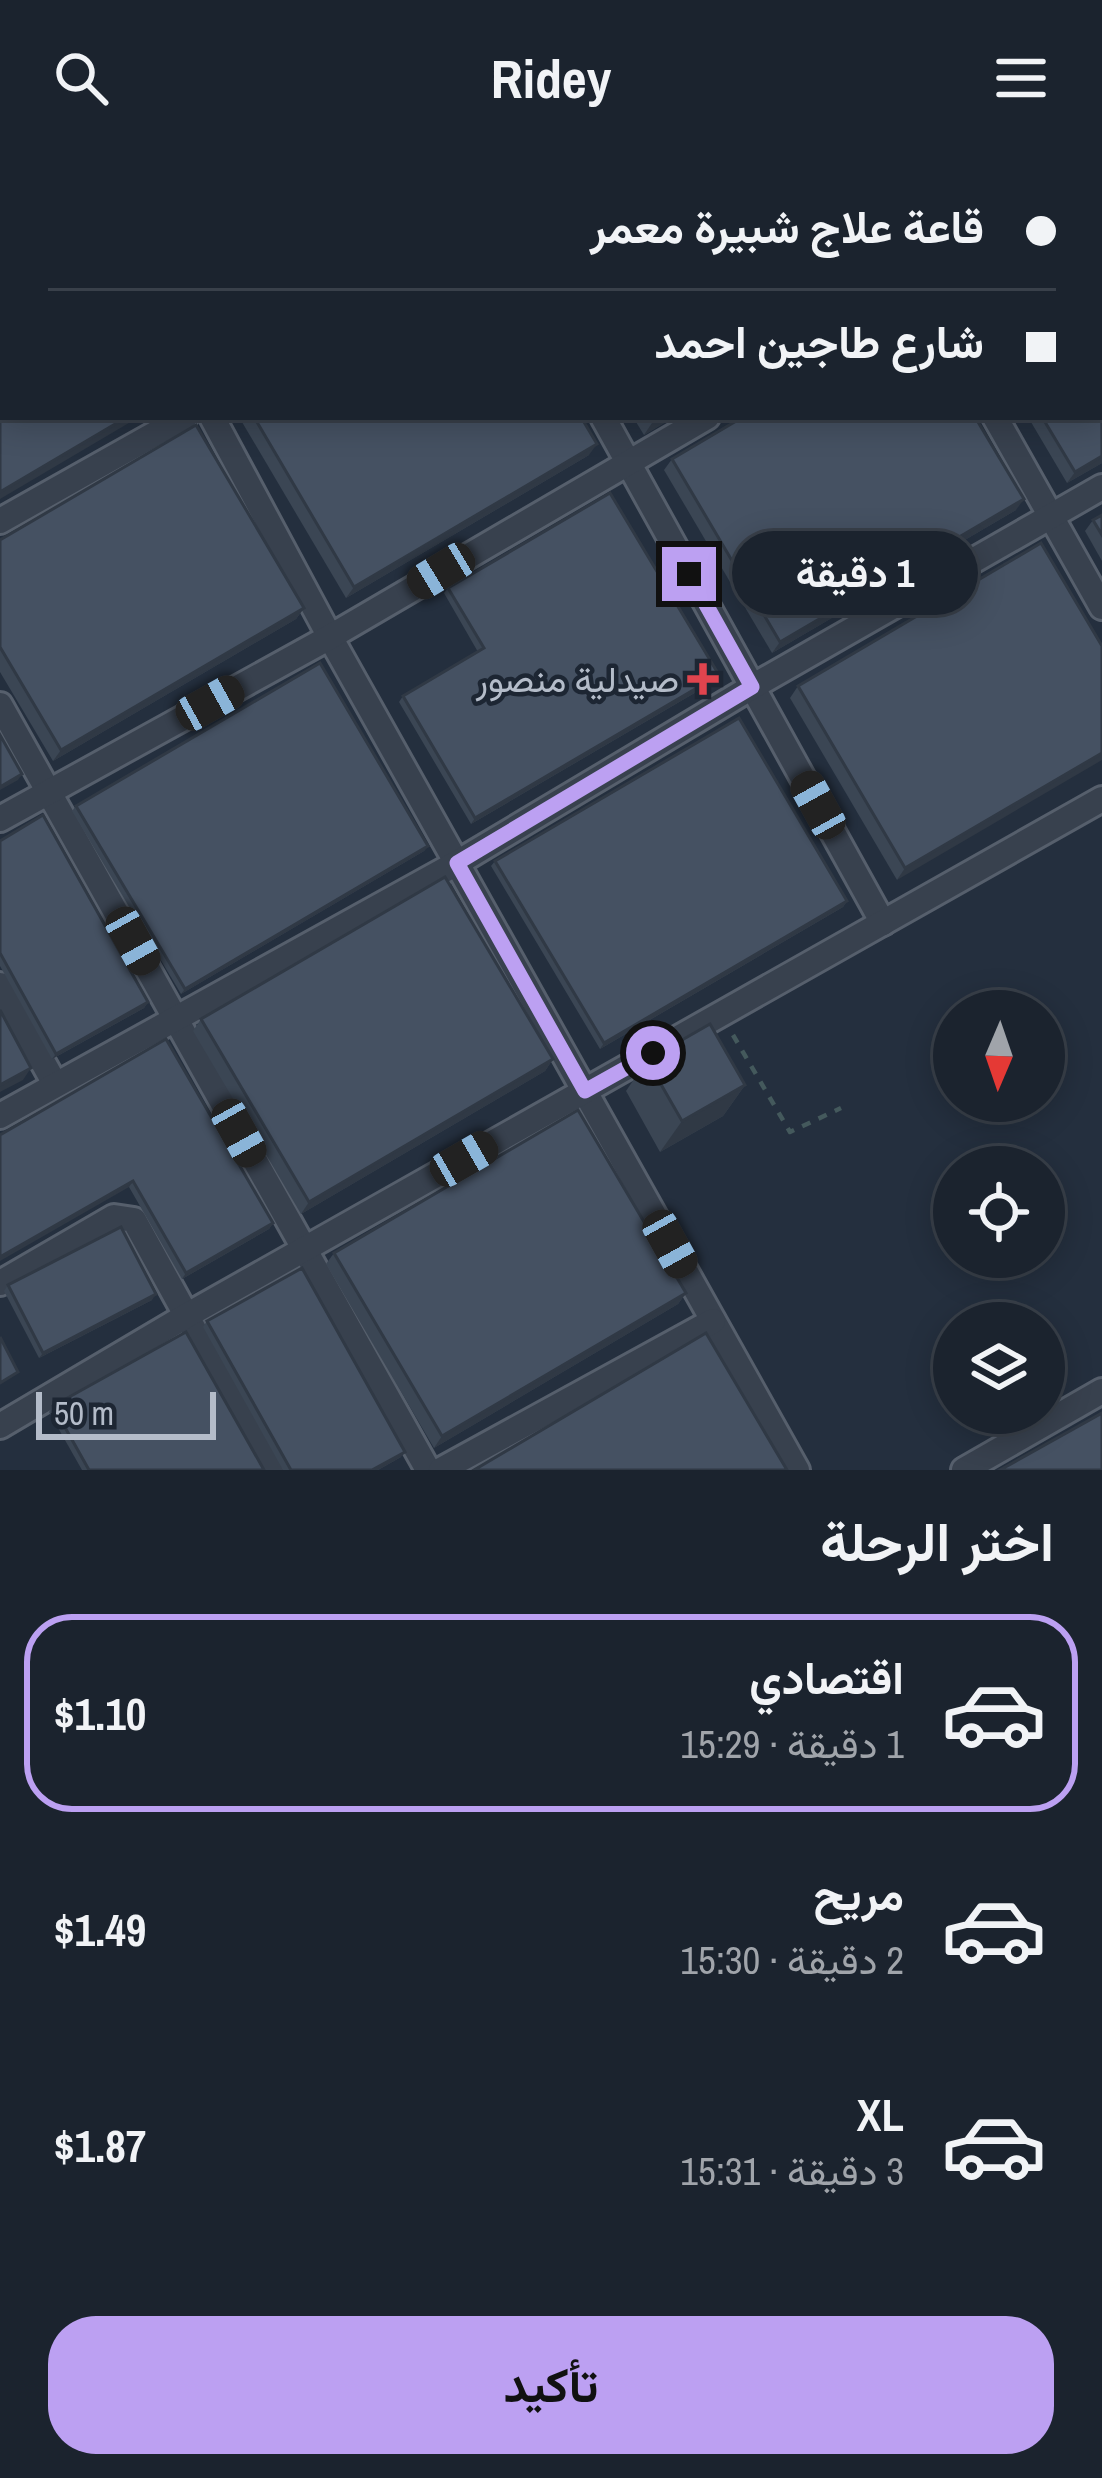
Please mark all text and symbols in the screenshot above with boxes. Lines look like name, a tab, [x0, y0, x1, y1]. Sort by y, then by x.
text: Ridey	[491, 42, 611, 115]
icon: search	[48, 45, 114, 111]
icon: menu	[988, 45, 1054, 111]
text: قاعة علاج شبيرة معمر	[590, 196, 984, 257]
text: شارع طاجين احمد	[654, 311, 984, 372]
callout: 1 دقيقة	[731, 532, 977, 616]
car	[401, 537, 481, 605]
route end	[662, 547, 716, 601]
text: 1 دقيقة	[796, 547, 914, 599]
place label: صيدلية منصور	[475, 655, 679, 703]
marker: صيدلية منصور	[690, 666, 716, 692]
car	[170, 670, 250, 736]
car	[785, 765, 851, 845]
car	[100, 901, 166, 981]
north arrow	[933, 990, 1065, 1122]
map controls	[933, 990, 1065, 1434]
route start	[626, 1026, 680, 1080]
car	[206, 1093, 272, 1173]
car	[424, 1125, 504, 1193]
button: locate	[933, 1146, 1065, 1278]
car	[637, 1204, 703, 1284]
button: layers	[933, 1302, 1065, 1434]
scale bar	[36, 1386, 216, 1439]
text: 50 m	[54, 1391, 114, 1435]
text: اختر الرحلة	[820, 1505, 1054, 1578]
text: اقتصادي	[749, 1647, 904, 1708]
icon: car	[940, 1659, 1048, 1767]
text: $1.10	[54, 1683, 146, 1744]
text: 1 دقيقة · 15:29	[680, 1718, 904, 1770]
text: مريح	[813, 1863, 904, 1924]
icon: car	[940, 1875, 1048, 1983]
text: $1.49	[54, 1899, 146, 1960]
text: 2 دقيقة · 15:30	[680, 1934, 904, 1986]
text: XL	[857, 2084, 904, 2145]
icon: car	[940, 2091, 1048, 2199]
text: $1.87	[54, 2115, 146, 2176]
text: 3 دقيقة · 15:31	[680, 2145, 904, 2197]
button: تأكيد	[48, 2316, 1054, 2454]

